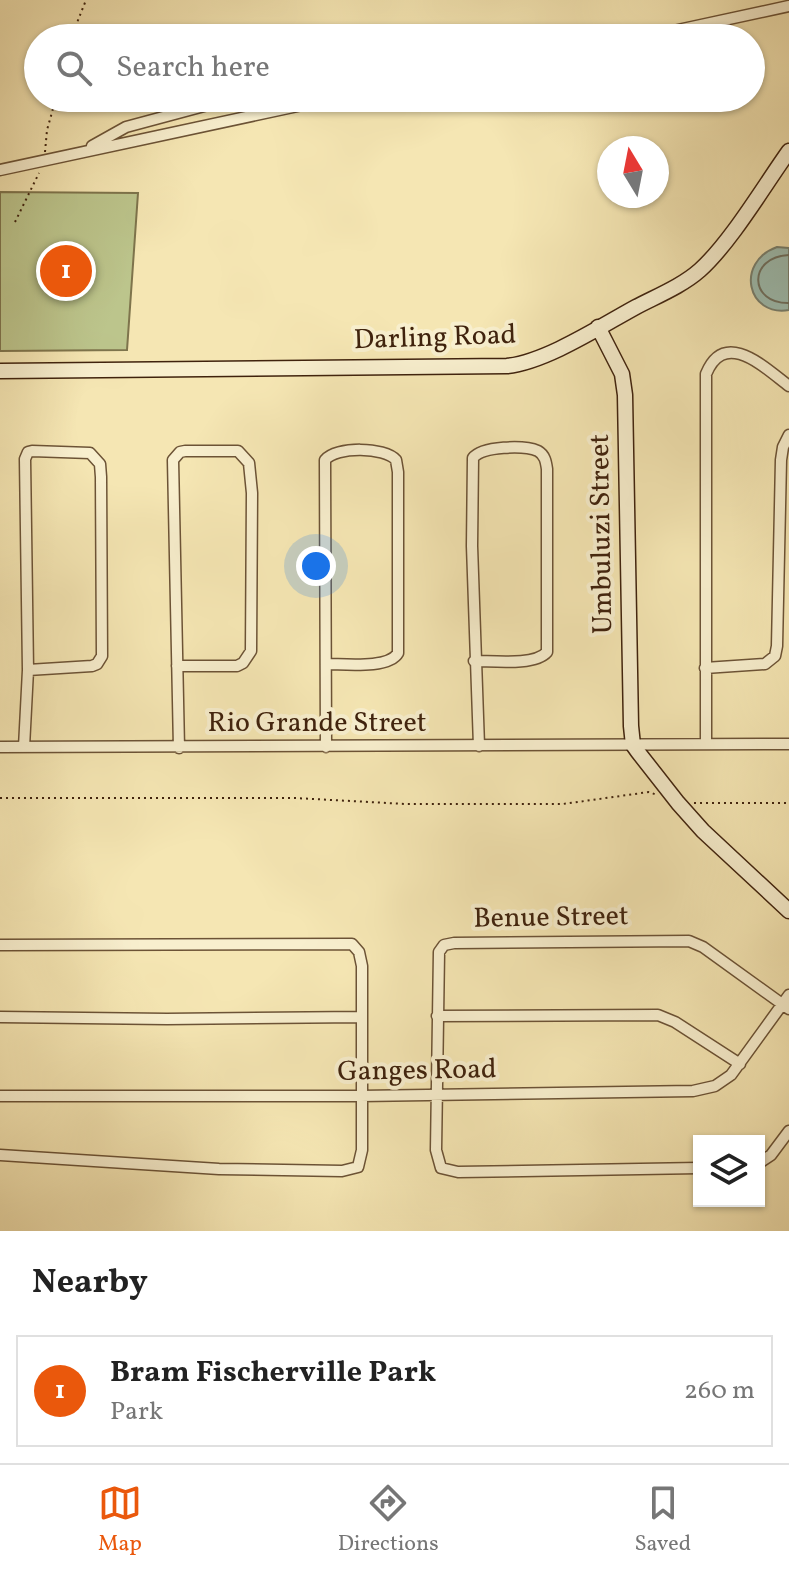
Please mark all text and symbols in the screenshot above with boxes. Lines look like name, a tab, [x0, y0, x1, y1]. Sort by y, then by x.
search box	[24, 24, 765, 112]
icon: search	[52, 46, 96, 90]
text: Search here	[116, 47, 270, 89]
north arrow	[597, 136, 669, 208]
pin: 1	[40, 241, 92, 301]
street label: Darling Road	[353, 316, 517, 360]
street label: Umbuluzi Street	[581, 433, 623, 635]
your location	[296, 546, 336, 586]
street label: Rio Grande Street	[208, 704, 427, 743]
street label: Benue Street	[473, 897, 629, 939]
street label: Ganges Road	[337, 1050, 497, 1092]
map controls	[693, 1135, 765, 1207]
button: layers	[693, 1135, 765, 1207]
text: Nearby	[32, 1260, 148, 1307]
text: Bram Fischerville Park	[110, 1352, 436, 1394]
text: 1	[55, 1373, 65, 1409]
text: 260 m	[684, 1373, 755, 1409]
text: Park	[110, 1394, 163, 1430]
tab: Map	[98, 1481, 142, 1560]
tab: Directions	[338, 1481, 439, 1560]
tab: Saved	[634, 1481, 691, 1560]

